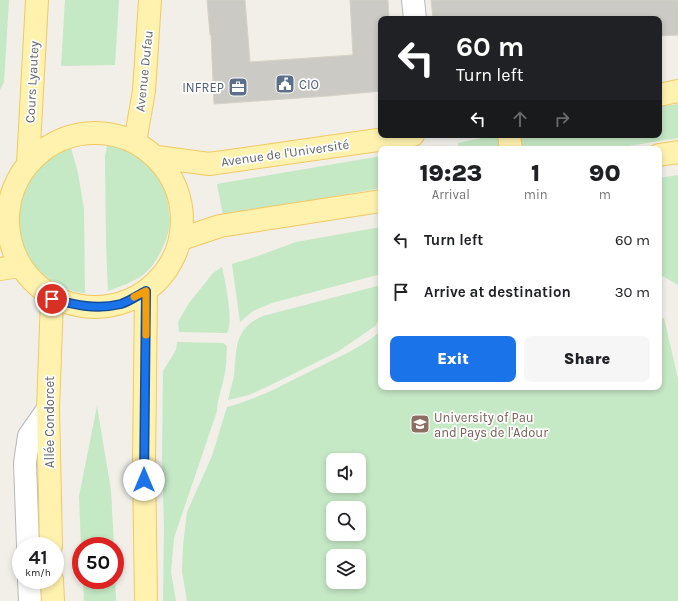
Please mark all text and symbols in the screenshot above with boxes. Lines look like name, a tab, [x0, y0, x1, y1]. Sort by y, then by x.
street label: Avenue Dufau	[132, 30, 156, 112]
text: 60 m	[456, 30, 524, 63]
icon: left	[390, 32, 442, 84]
street label: Cours Lyautey	[22, 41, 42, 123]
text: Turn left	[456, 64, 524, 86]
public building icon: CIO	[274, 73, 296, 95]
office icon: INFREP	[227, 76, 249, 98]
place label: CIO	[299, 77, 319, 92]
place label: INFREP	[182, 80, 224, 95]
icon: left	[467, 108, 489, 130]
icon: ahead	[509, 108, 531, 130]
icon: right	[551, 108, 573, 130]
street label: Avenue de l'Université	[220, 137, 350, 169]
text: 19:23	[419, 159, 482, 187]
text: 1	[531, 159, 540, 187]
text: 90	[589, 159, 621, 187]
text: Arrival	[432, 187, 470, 202]
text: min	[524, 187, 548, 202]
text: m	[599, 187, 611, 202]
icon: left	[390, 229, 412, 251]
text: Turn left	[424, 231, 483, 249]
text: 60 m	[615, 231, 650, 249]
icon: arrive	[390, 281, 412, 303]
pin	[35, 282, 69, 316]
text: Arrive at destination	[424, 283, 571, 301]
text: 30 m	[615, 283, 650, 301]
icon: arrive	[41, 288, 63, 310]
button: Exit	[390, 336, 516, 382]
button: Share	[524, 336, 650, 382]
street label: Allée Condorcet	[42, 376, 57, 468]
place label: University of Pau and Pays de l'Adour	[434, 410, 548, 440]
school or university icon: University of Pau and Pays de l'Adour	[409, 413, 431, 435]
map controls	[326, 453, 366, 589]
button: sound	[326, 453, 366, 493]
position arrow	[123, 459, 165, 501]
button: search	[326, 501, 366, 541]
speed limit sign: 50	[72, 537, 124, 589]
text: 41	[28, 546, 48, 569]
button: layers	[326, 549, 366, 589]
text: km/h	[25, 567, 51, 579]

